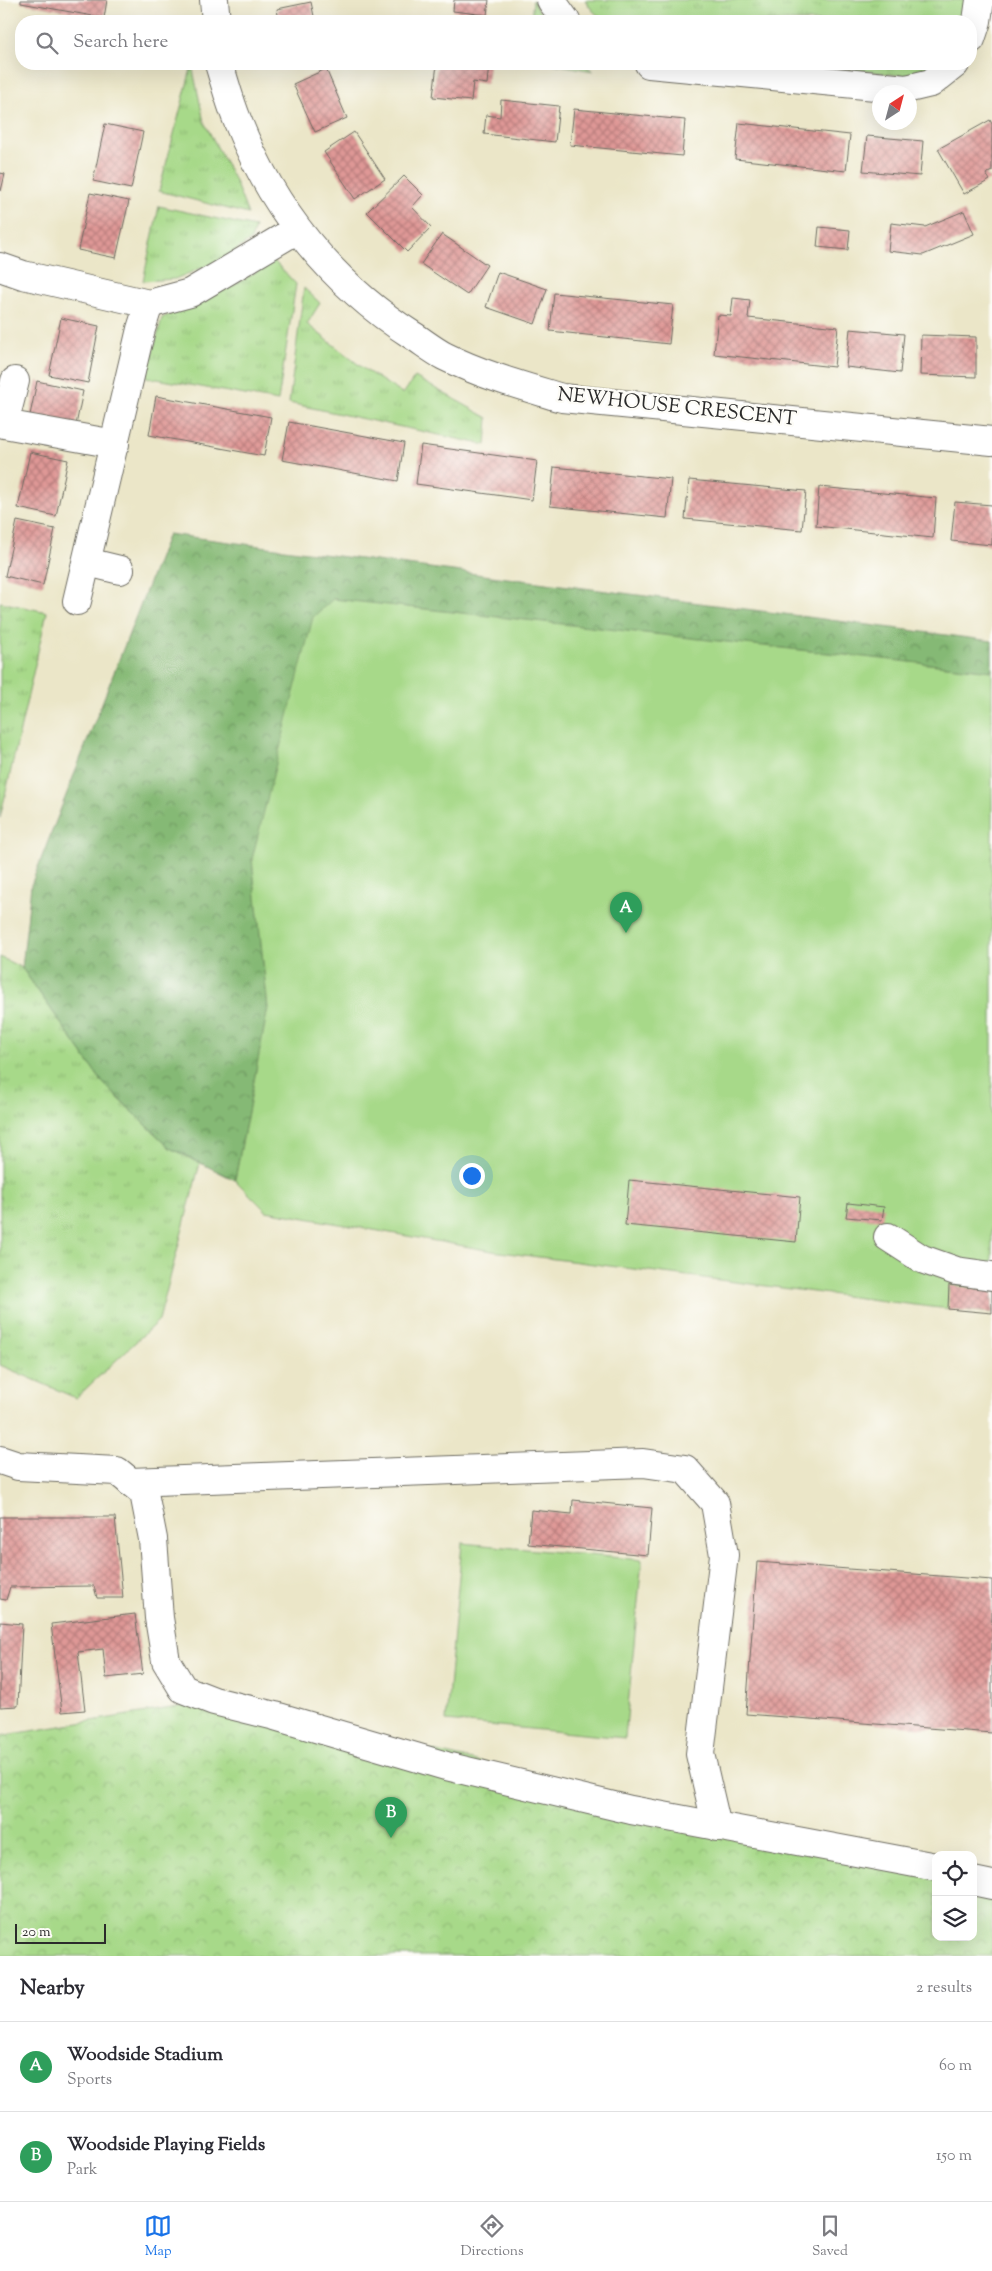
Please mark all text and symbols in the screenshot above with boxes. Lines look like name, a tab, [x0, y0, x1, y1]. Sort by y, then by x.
search box	[15, 15, 977, 70]
icon: search	[33, 29, 61, 57]
text: Search here	[73, 29, 168, 56]
north arrow	[872, 85, 917, 130]
street label: NEWHOUSE CRESCENT	[556, 381, 798, 435]
pin: A	[610, 892, 642, 933]
your location	[459, 1163, 485, 1189]
pin: B	[375, 1797, 407, 1838]
map controls	[932, 1851, 977, 1941]
button: locate	[932, 1851, 977, 1896]
button: layers	[932, 1896, 977, 1941]
scale bar	[15, 1921, 106, 1944]
text: 20 m	[22, 1923, 51, 1943]
text: Nearby	[20, 1974, 85, 2004]
text: 2 results	[916, 1977, 972, 2000]
text: Woodside Stadium	[67, 2042, 223, 2069]
text: A	[30, 2055, 43, 2078]
text: 60 m	[939, 2055, 972, 2078]
text: Sports	[67, 2069, 112, 2092]
text: Woodside Playing Fields	[67, 2132, 265, 2159]
text: B	[31, 2145, 41, 2168]
text: 150 m	[936, 2145, 972, 2168]
text: Park	[67, 2159, 98, 2182]
tab: Map	[144, 2212, 172, 2262]
tab: Directions	[460, 2212, 524, 2262]
tab: Saved	[812, 2212, 848, 2262]

